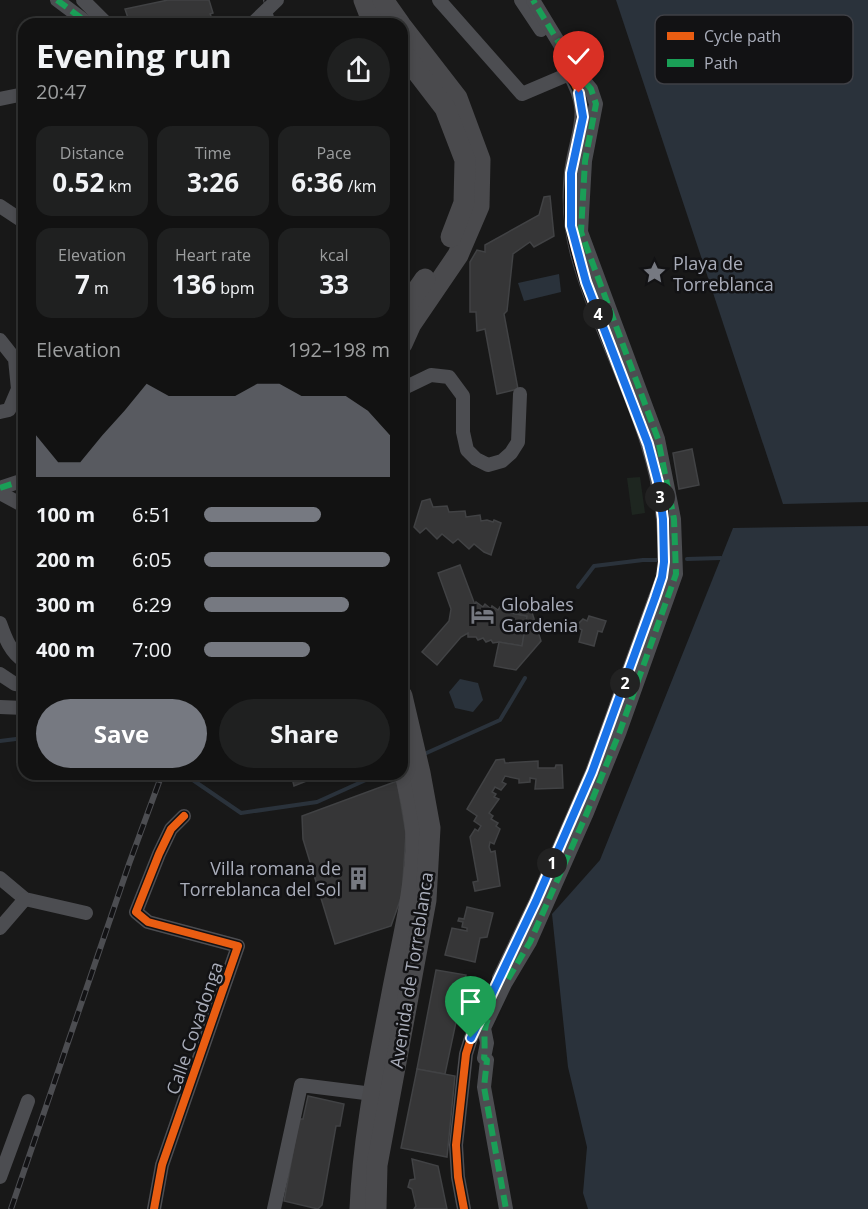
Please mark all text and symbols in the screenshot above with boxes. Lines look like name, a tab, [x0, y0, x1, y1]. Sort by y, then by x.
legend	[655, 15, 853, 84]
text: Cycle path	[704, 25, 781, 47]
pin	[553, 31, 604, 93]
text: Evening run	[36, 33, 232, 78]
button: share	[327, 38, 390, 101]
icon: check	[562, 40, 595, 73]
text: Path	[704, 52, 738, 74]
text: 20:47	[36, 78, 87, 105]
text: Distance	[60, 142, 124, 164]
text: Time	[195, 142, 231, 164]
text: Pace	[316, 142, 352, 164]
text: 0.52	[52, 164, 104, 200]
text: 3:26	[187, 164, 239, 200]
text: 6:36	[291, 164, 343, 200]
text: km	[104, 175, 132, 197]
text: /km	[343, 175, 377, 197]
text: Elevation	[58, 244, 126, 266]
text: Heart rate	[175, 244, 251, 266]
text: kcal	[320, 244, 349, 266]
place label: Playa de Torreblanca	[673, 251, 774, 296]
place icon: Playa de Torreblanca	[642, 260, 668, 286]
text: 7	[75, 266, 90, 302]
text: 136	[171, 266, 216, 302]
text: 33	[319, 266, 349, 302]
text: m	[90, 277, 109, 299]
text: bpm	[216, 277, 255, 299]
pin: 4	[583, 299, 613, 329]
text: 4	[593, 303, 603, 325]
text: Elevation	[36, 336, 121, 363]
text: 192–198 m	[288, 336, 390, 363]
pin: 3	[645, 482, 675, 512]
text: 3	[655, 486, 665, 508]
text: 100 m	[36, 501, 95, 528]
text: 6:51	[132, 501, 172, 528]
text: 200 m	[36, 546, 95, 573]
text: 6:05	[132, 546, 172, 573]
text: 300 m	[36, 591, 95, 618]
text: 6:29	[132, 591, 172, 618]
place label: Globales Gardenia	[501, 592, 578, 637]
hotel icon: Globales Gardenia	[470, 601, 496, 627]
text: 400 m	[36, 636, 95, 663]
text: 7:00	[132, 636, 172, 663]
pin: 2	[610, 668, 640, 698]
text: 2	[620, 672, 630, 694]
button: Save	[36, 699, 207, 768]
button: Share	[219, 699, 390, 768]
pin: 1	[537, 848, 567, 878]
text: 1	[547, 852, 557, 874]
place label: Villa romana de Torreblanca del Sol	[180, 856, 341, 901]
building icon: Villa romana de Torreblanca del Sol	[346, 865, 372, 891]
street label: Avenida de Torreblanca	[384, 870, 438, 1070]
street label: Calle Covadonga	[160, 958, 228, 1098]
pin	[445, 976, 496, 1038]
icon: arrive	[454, 985, 487, 1018]

